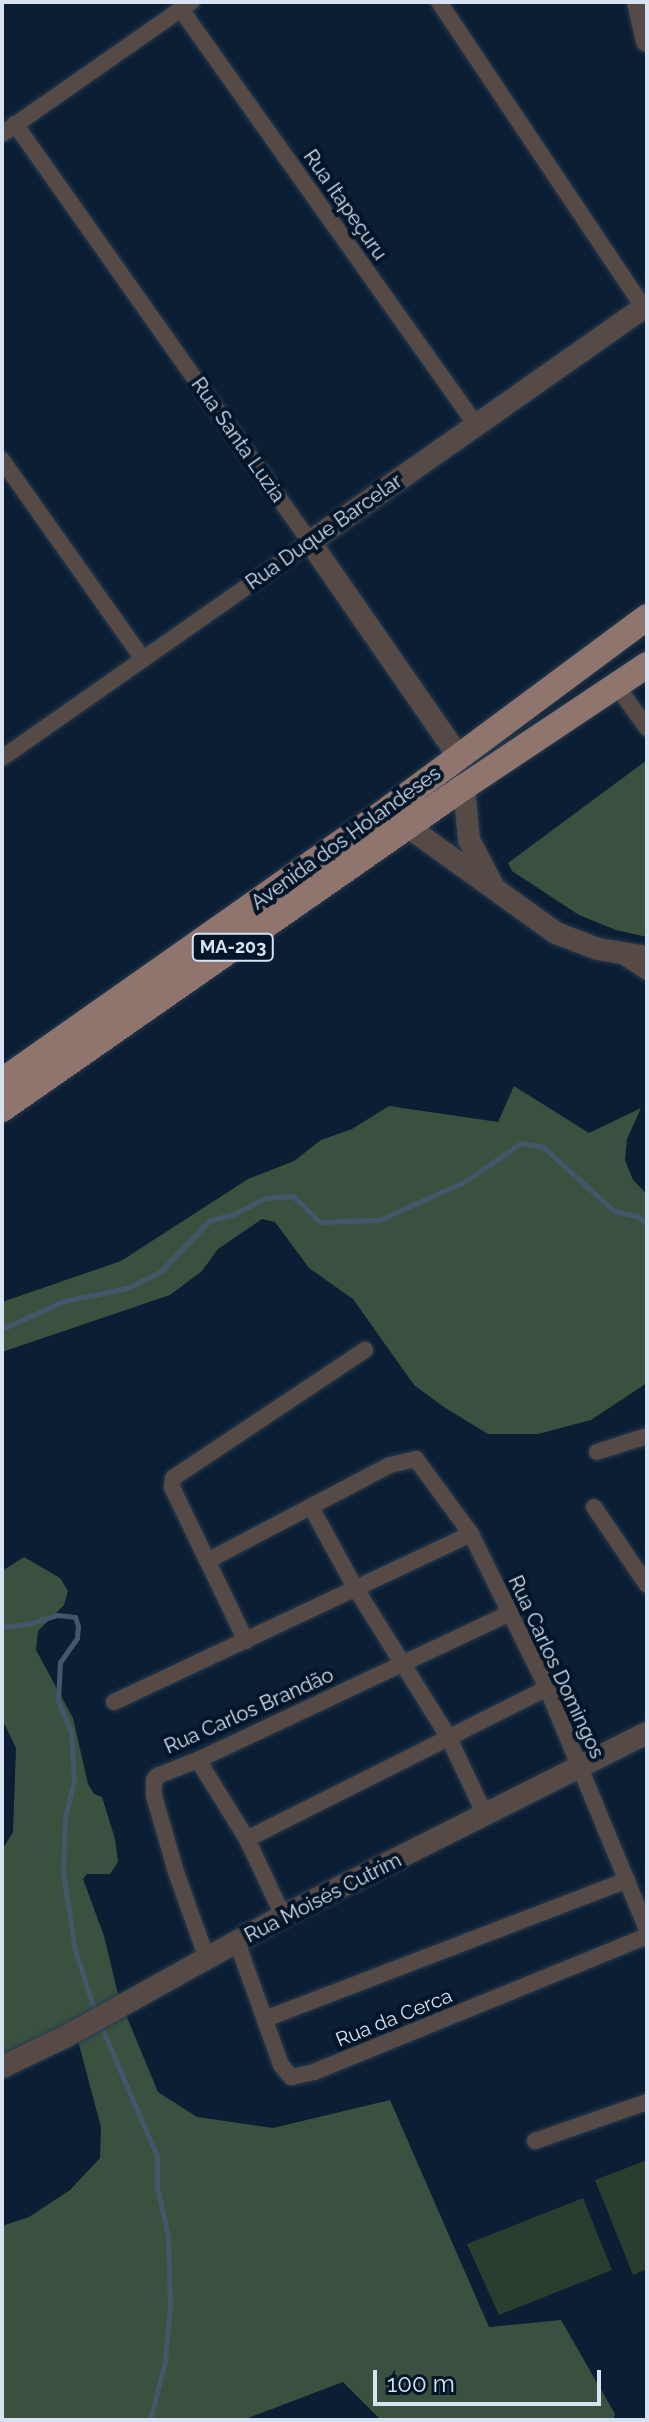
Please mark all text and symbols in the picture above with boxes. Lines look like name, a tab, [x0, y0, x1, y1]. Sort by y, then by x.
street label: Rua Itapeçuru	[298, 145, 392, 265]
street label: Rua Santa Luzia	[186, 373, 290, 507]
street label: Rua Duque Barcelar	[241, 469, 407, 595]
street label: Avenida dos Holandeses	[247, 761, 445, 915]
road number: MA-203	[191, 933, 275, 961]
street label: Rua Carlos Domingos	[503, 1572, 609, 1762]
street label: Rua Carlos Brandão	[161, 1663, 337, 1759]
street label: Rua Moisés Cutrim	[241, 1848, 405, 1948]
street label: Rua da Cerca	[332, 1984, 456, 2052]
scale bar	[377, 2354, 605, 2404]
text: 100 m	[387, 2369, 455, 2398]

